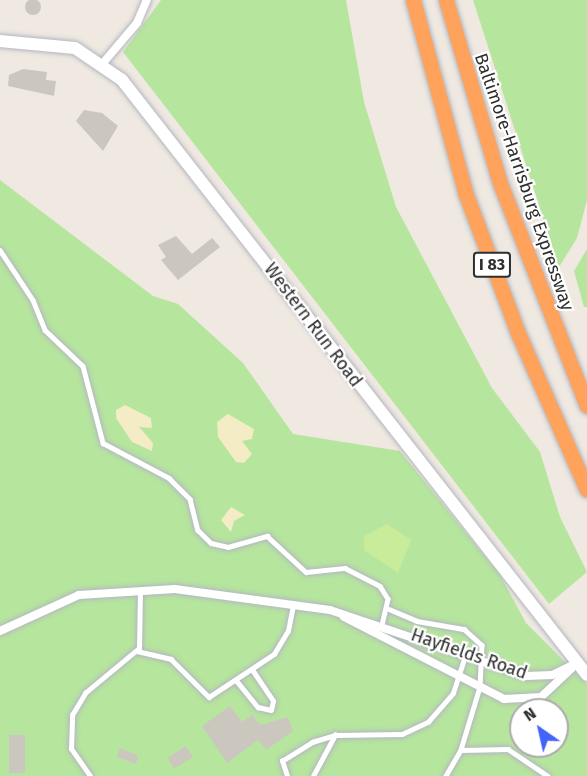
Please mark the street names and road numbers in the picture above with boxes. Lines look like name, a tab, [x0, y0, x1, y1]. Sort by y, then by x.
street label: Baltimore-Harrisburg Expressway	[470, 50, 578, 314]
road number: I 83	[472, 252, 512, 278]
street label: Western Run Road	[259, 259, 367, 391]
street label: Hayfields Road	[408, 624, 530, 684]

